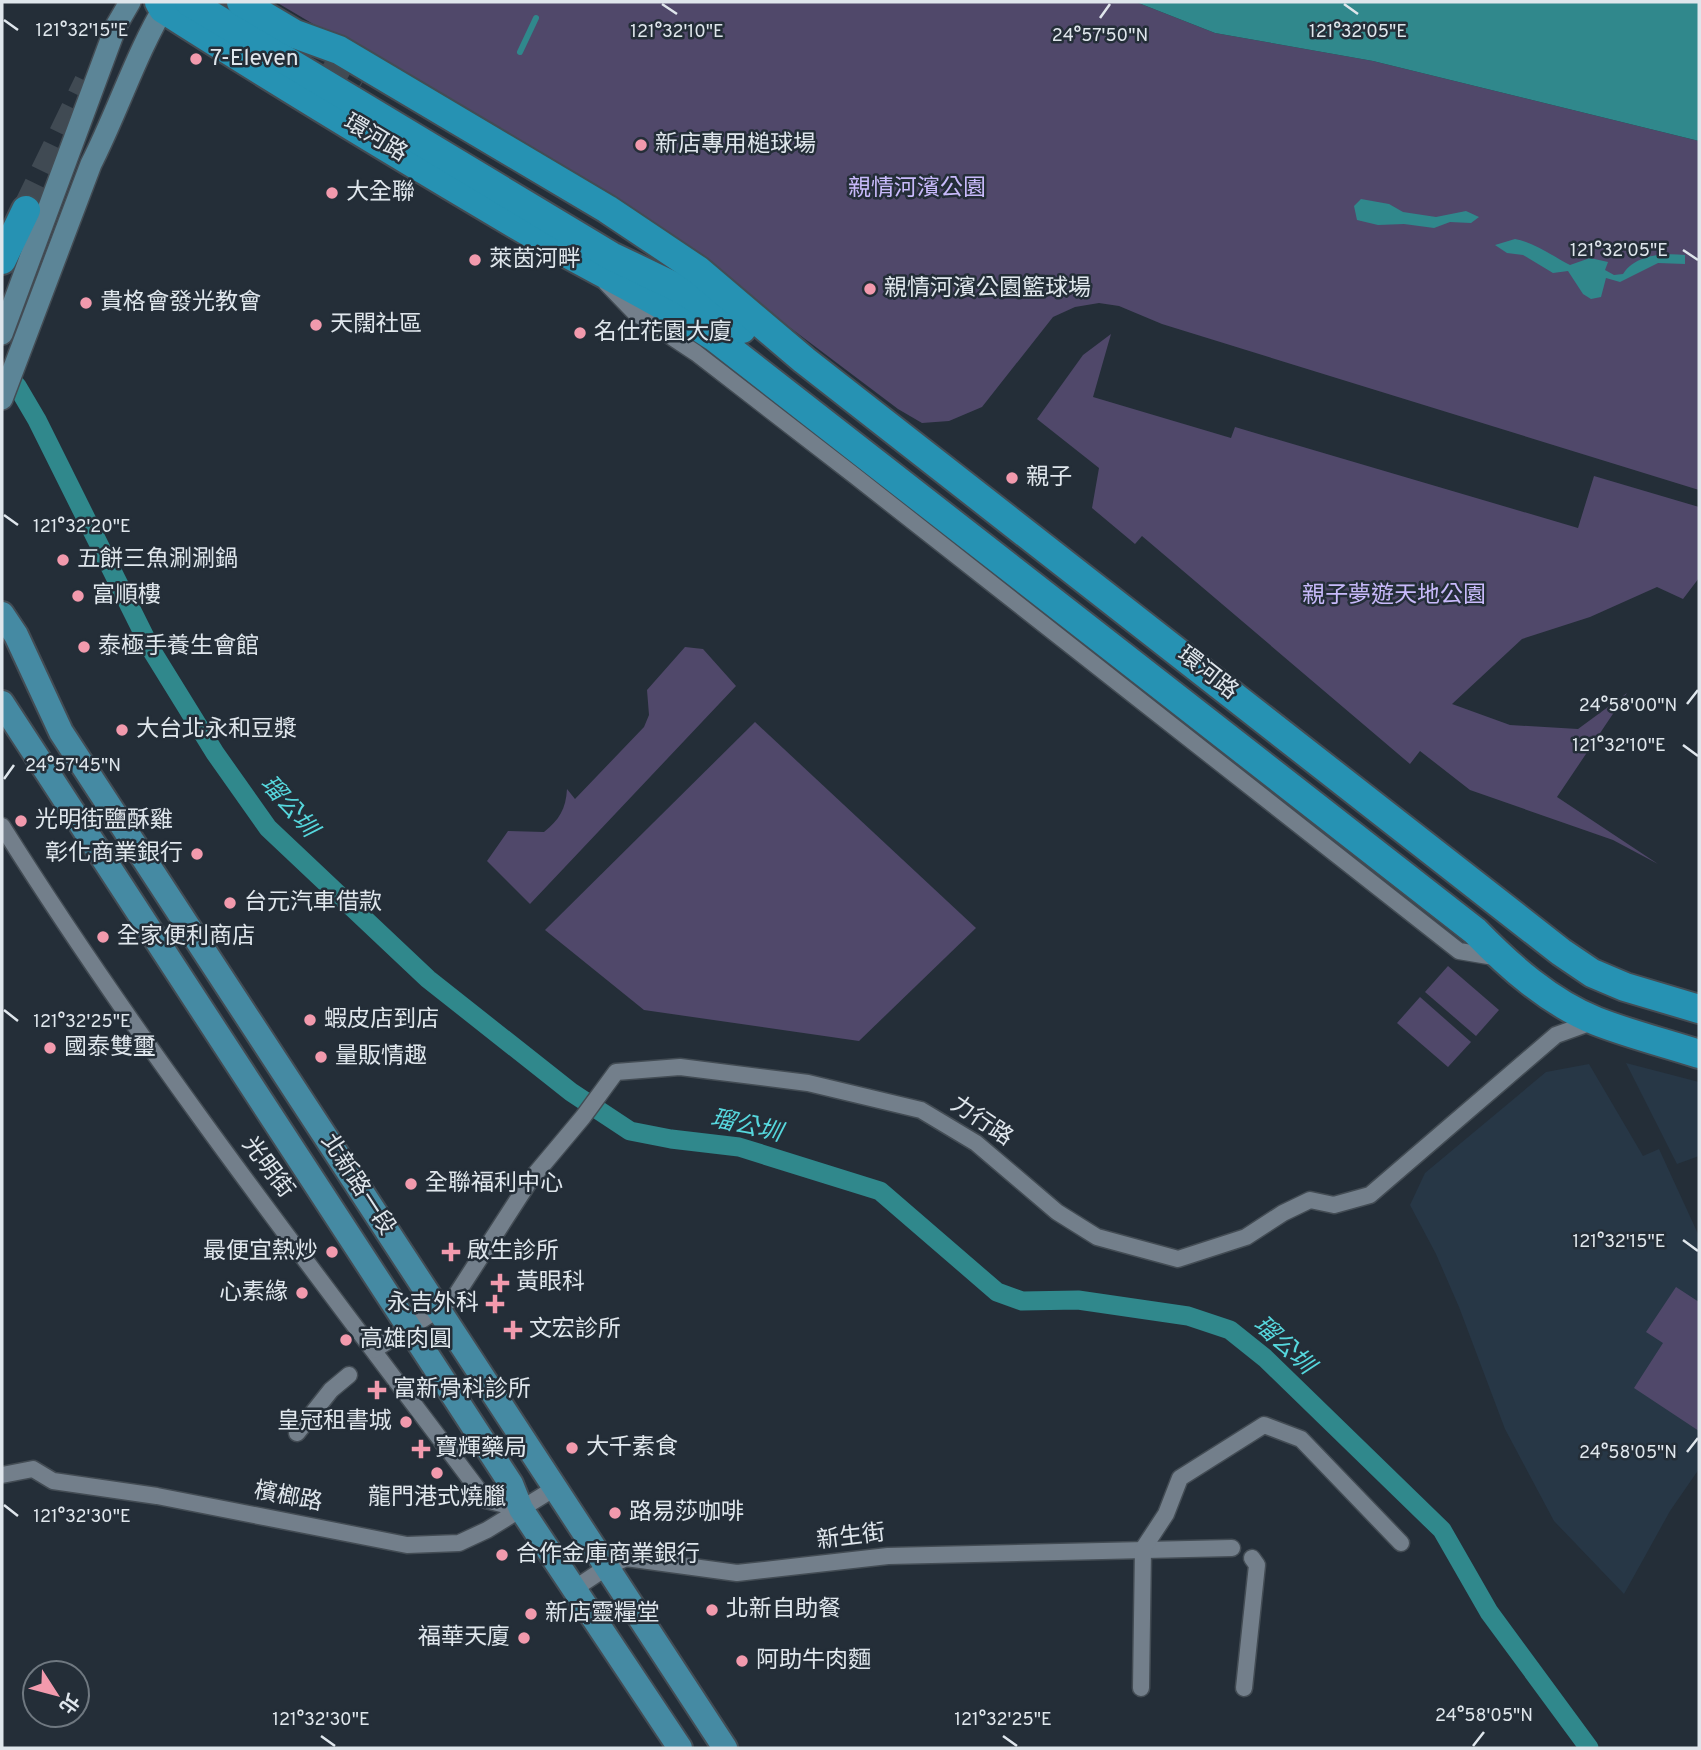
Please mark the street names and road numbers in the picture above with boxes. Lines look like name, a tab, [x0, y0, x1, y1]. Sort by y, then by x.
street label: 環河路	[338, 109, 412, 169]
street label: 環河路	[1171, 641, 1243, 707]
street label: 力行路	[944, 1091, 1018, 1153]
street label: 北新路一段	[314, 1129, 400, 1241]
street label: 光明街	[235, 1132, 299, 1204]
street label: 檳榔路	[251, 1477, 325, 1519]
street label: 新生街	[815, 1519, 887, 1557]

